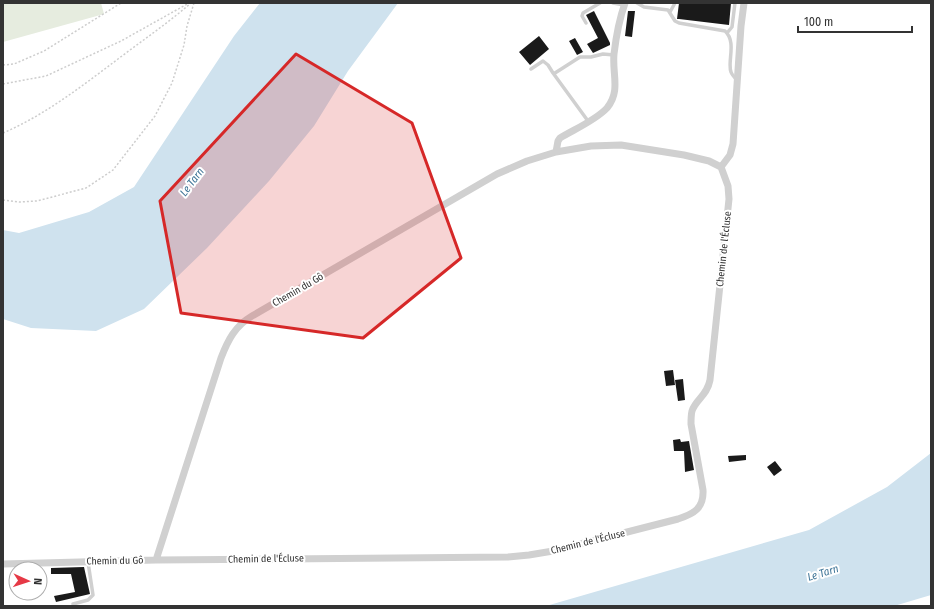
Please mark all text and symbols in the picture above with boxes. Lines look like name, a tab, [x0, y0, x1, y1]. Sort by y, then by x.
scale bar	[798, 8, 912, 34]
text: 100 m	[804, 15, 833, 29]
water label: Le Tarn	[177, 165, 207, 199]
street label: Chemin de l'Écluse	[712, 210, 734, 287]
street label: Chemin du Gô	[270, 271, 326, 309]
street label: Chemin de l'Écluse	[549, 525, 626, 557]
street label: Chemin de l'Écluse	[228, 550, 304, 566]
street label: Chemin du Gô	[86, 555, 144, 567]
north arrow	[8, 561, 48, 601]
water label: Le Tarn	[806, 562, 840, 584]
text: N	[31, 578, 44, 585]

